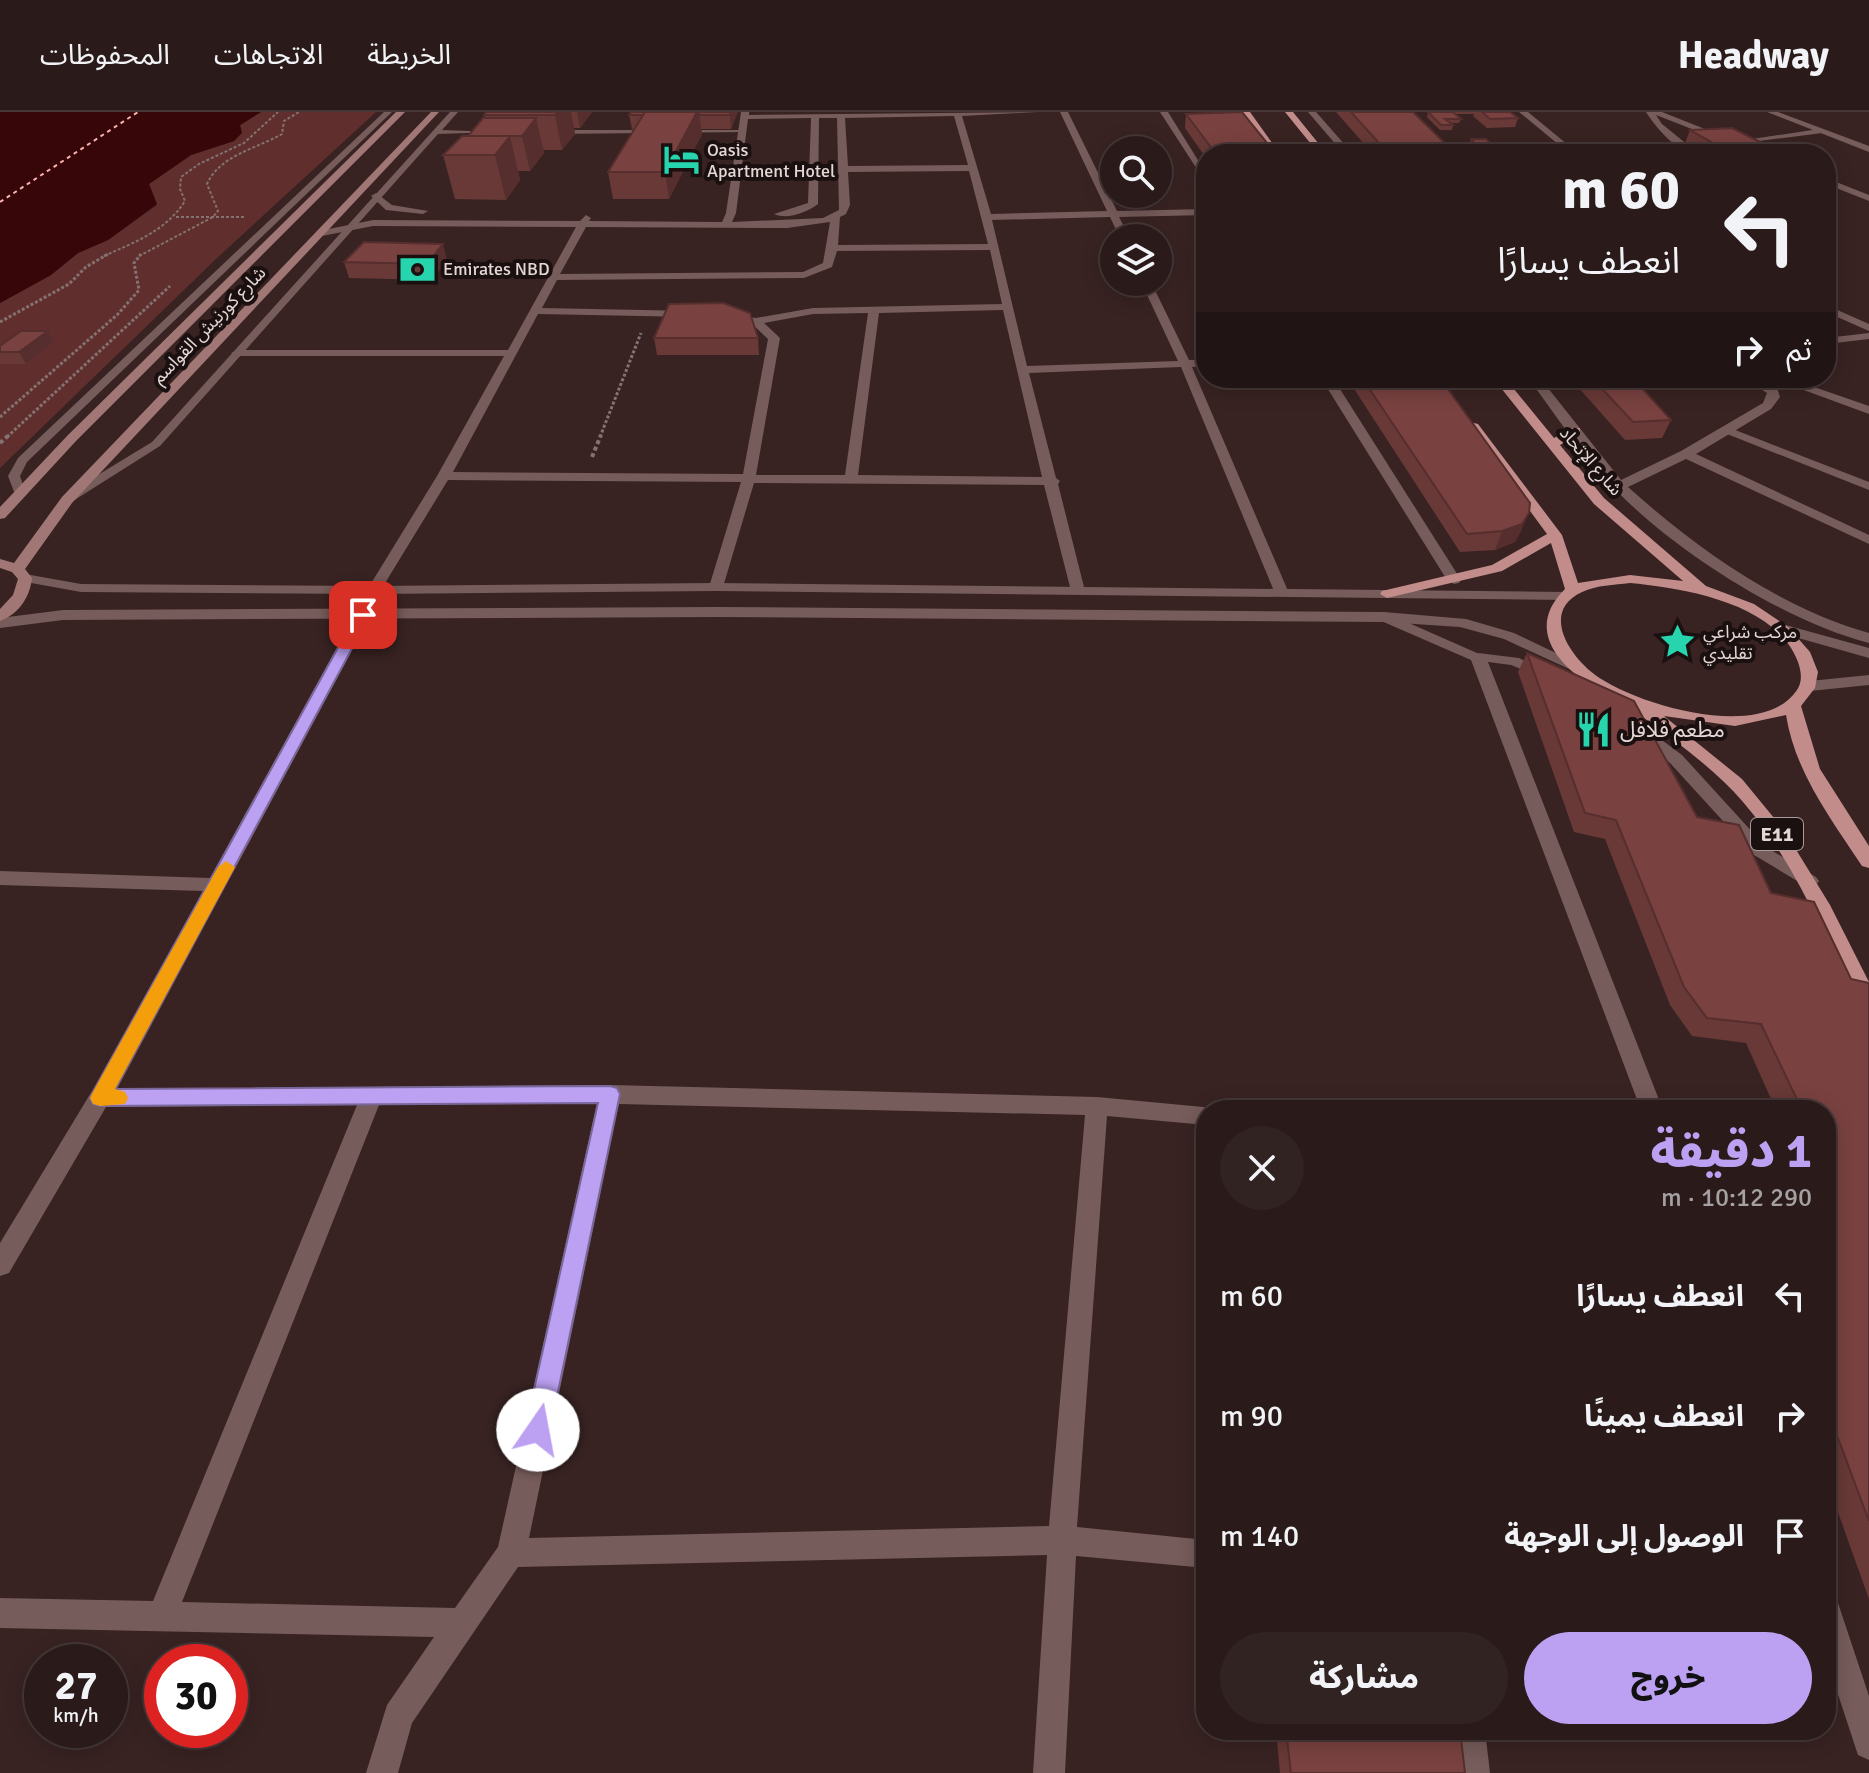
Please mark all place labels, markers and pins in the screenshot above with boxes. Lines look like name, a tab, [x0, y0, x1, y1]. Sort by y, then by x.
place label: Oasis Apartment Hotel	[707, 139, 835, 182]
hotel icon: Oasis Apartment Hotel	[662, 141, 700, 179]
bank icon: Emirates NBD	[398, 250, 436, 288]
place label: Emirates NBD	[443, 258, 550, 280]
pin	[329, 581, 397, 649]
place label: مركب شراعي تقليدي	[1703, 621, 1797, 666]
place icon: مركب شراعي تقليدي	[1658, 623, 1696, 661]
restaurant icon: مطعم فلافل	[1575, 710, 1613, 748]
place label: مطعم فلافل	[1620, 716, 1725, 746]

